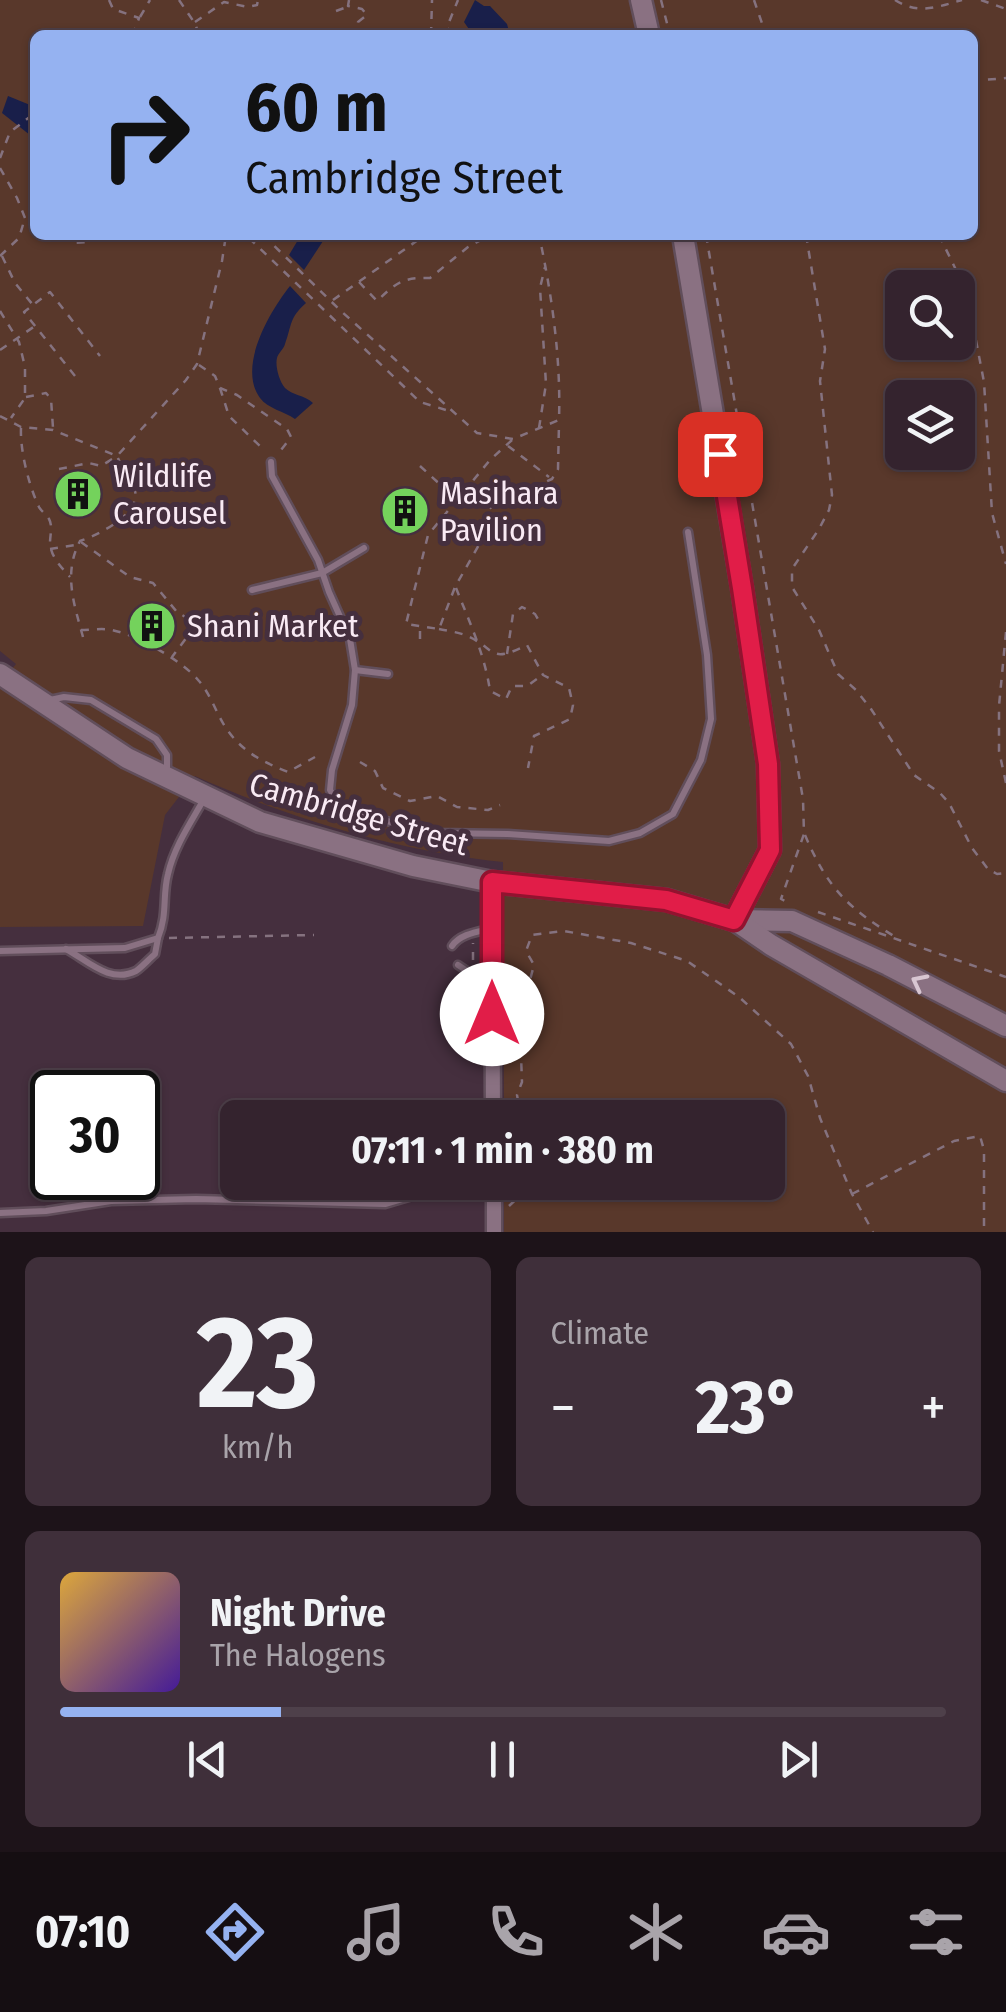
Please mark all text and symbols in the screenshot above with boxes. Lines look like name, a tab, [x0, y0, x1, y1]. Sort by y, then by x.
text: 60 m	[245, 66, 388, 150]
icon: right	[80, 70, 210, 200]
text: Cambridge Street	[245, 151, 563, 205]
map controls	[885, 270, 975, 470]
button: search	[885, 270, 975, 360]
button: layers	[885, 380, 975, 470]
pin	[678, 412, 763, 497]
icon: arrive	[693, 427, 748, 482]
place label: Wildlife Carousel	[113, 457, 226, 532]
building icon: Wildlife Carousel	[52, 468, 104, 520]
place label: Masihara Pavilion	[440, 474, 558, 549]
building icon: Masihara Pavilion	[379, 485, 431, 537]
building icon: Shani Market	[126, 600, 178, 652]
place label: Shani Market	[187, 607, 359, 645]
street label: Cambridge Street	[245, 765, 473, 864]
position arrow	[440, 962, 544, 1066]
one-way arrow	[912, 975, 930, 994]
speed limit sign: 30	[30, 1070, 160, 1200]
text: 07:11 · 1 min · 380 m	[351, 1127, 654, 1173]
text: 23	[197, 1285, 319, 1441]
text: Climate	[551, 1314, 649, 1352]
text: 23°	[695, 1363, 801, 1453]
text: −	[551, 1375, 575, 1441]
text: +	[921, 1375, 946, 1441]
text: km/h	[222, 1428, 293, 1466]
text: Night Drive	[210, 1590, 386, 1636]
text: The Halogens	[210, 1636, 386, 1674]
icon: previous	[180, 1732, 235, 1787]
icon: pause	[475, 1732, 530, 1787]
icon: next	[771, 1732, 826, 1787]
icon: directions	[200, 1897, 270, 1967]
icon: music	[341, 1897, 411, 1967]
icon: phone	[481, 1897, 551, 1967]
icon: climate	[621, 1897, 691, 1967]
icon: car	[761, 1897, 831, 1967]
icon: filters	[901, 1897, 971, 1967]
text: 07:10	[35, 1905, 130, 1959]

